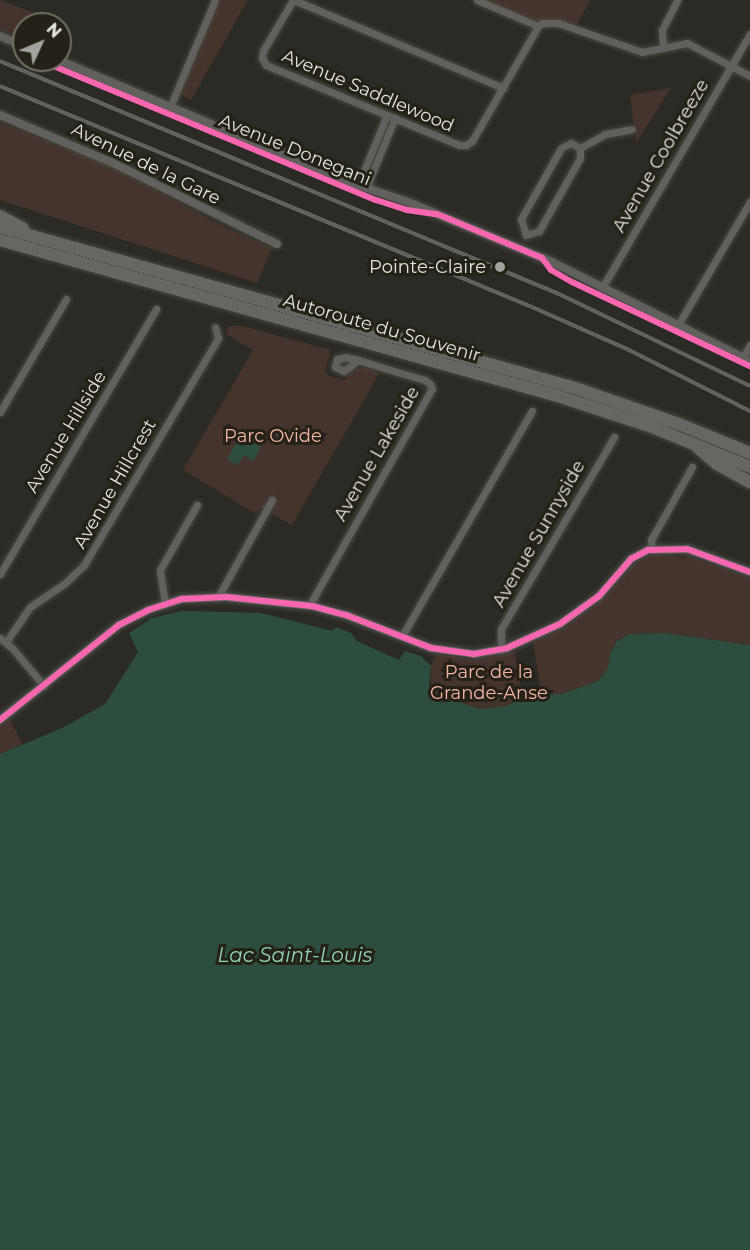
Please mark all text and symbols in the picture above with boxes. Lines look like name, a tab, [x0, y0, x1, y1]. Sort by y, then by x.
north arrow	[12, 12, 72, 72]
text: N	[43, 19, 65, 42]
street label: Avenue Saddlewood	[279, 45, 457, 137]
street label: Avenue Coolbreeze	[608, 76, 714, 236]
street label: Avenue Donegani	[216, 110, 374, 190]
street label: Avenue de la Gare	[68, 119, 224, 209]
place label: Pointe-Claire	[369, 256, 486, 278]
marker: Pointe-Claire	[491, 258, 509, 276]
street label: Autoroute du Souvenir	[281, 289, 483, 367]
street label: Avenue Hillside	[21, 367, 111, 497]
street label: Avenue Lakeside	[330, 383, 424, 525]
street label: Avenue Hillcrest	[69, 415, 161, 553]
park label: Parc Ovide	[224, 425, 322, 447]
street label: Avenue Sunnyside	[488, 457, 590, 611]
park label: Parc de la Grande-Anse	[430, 662, 548, 704]
water label: Lac Saint-Louis	[218, 943, 372, 967]

